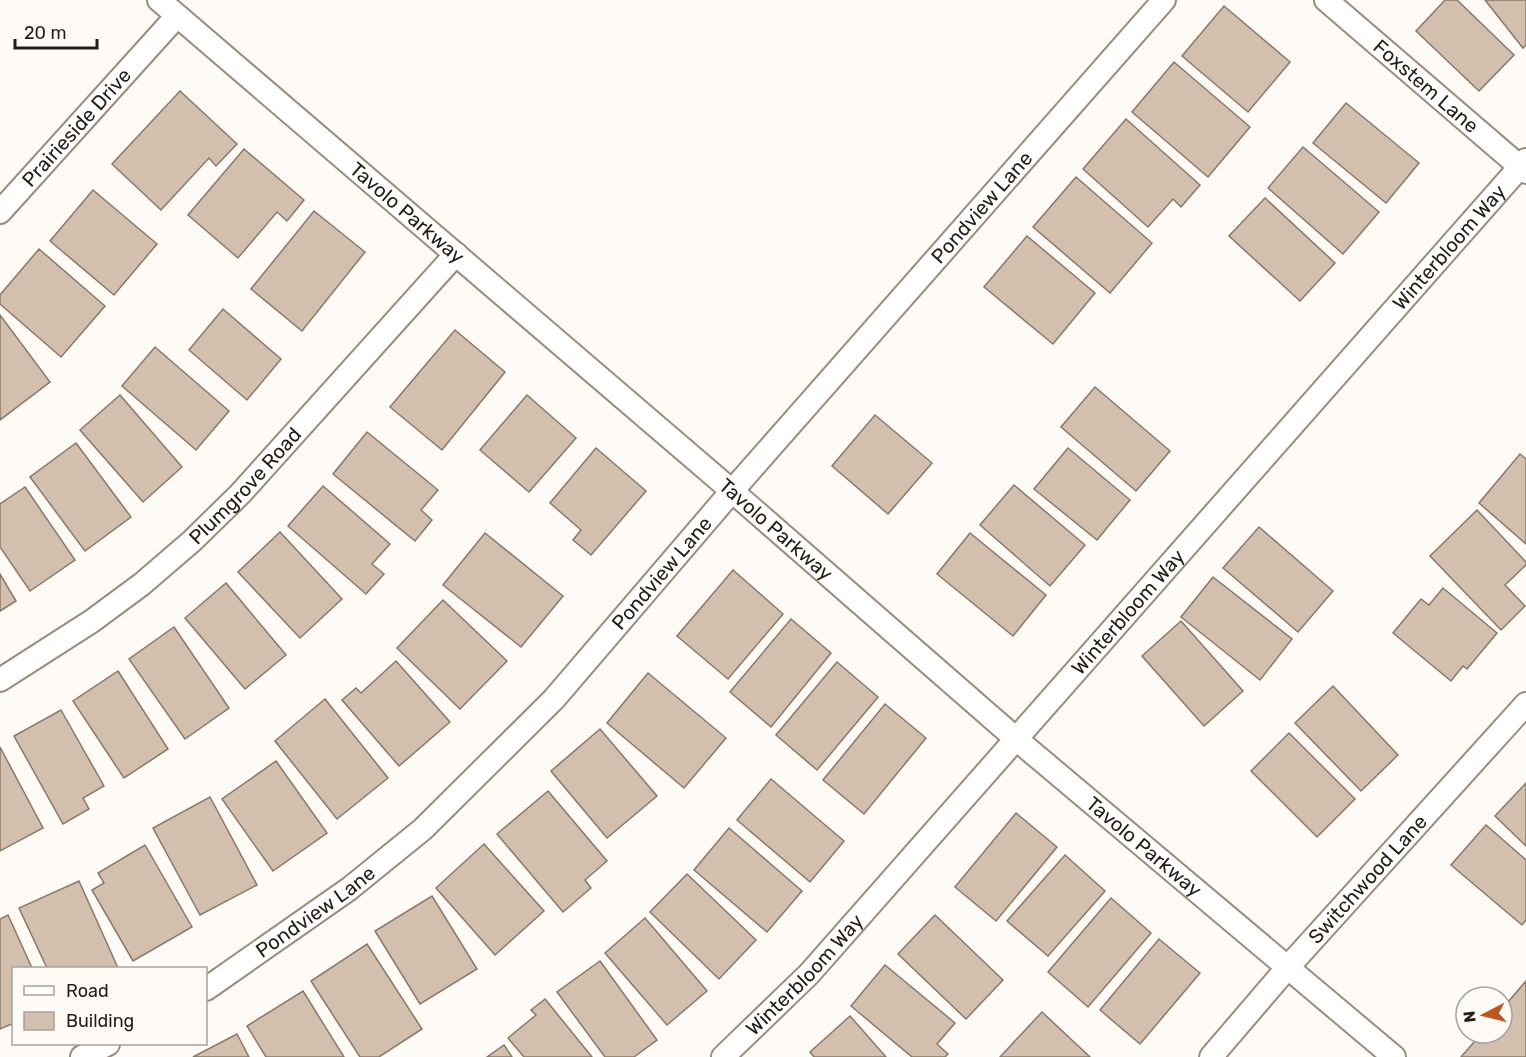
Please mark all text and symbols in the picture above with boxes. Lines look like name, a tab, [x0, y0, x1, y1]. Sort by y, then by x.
scale bar	[15, 12, 98, 50]
text: 20 m	[24, 22, 66, 44]
street label: Foxstem Lane	[1369, 34, 1484, 138]
street label: Prairieside Drive	[17, 63, 136, 191]
street label: Pondview Lane	[926, 146, 1037, 268]
street label: Tavolo Parkway	[345, 157, 470, 269]
street label: Winterbloom Way	[1388, 180, 1511, 315]
street label: Plumgrove Road	[184, 422, 306, 549]
street label: Tavolo Parkway	[714, 473, 838, 586]
street label: Pondview Lane	[607, 512, 717, 635]
street label: Winterbloom Way	[1066, 544, 1189, 680]
street label: Tavolo Parkway	[1082, 791, 1207, 902]
street label: Switchwood Lane	[1303, 810, 1432, 948]
street label: Pondview Lane	[251, 861, 380, 963]
street label: Winterbloom Way	[741, 909, 868, 1040]
legend	[12, 967, 207, 1045]
text: Road	[66, 980, 109, 1002]
north arrow	[1454, 985, 1514, 1045]
text: Building	[66, 1010, 134, 1032]
text: N	[1459, 1010, 1480, 1024]

